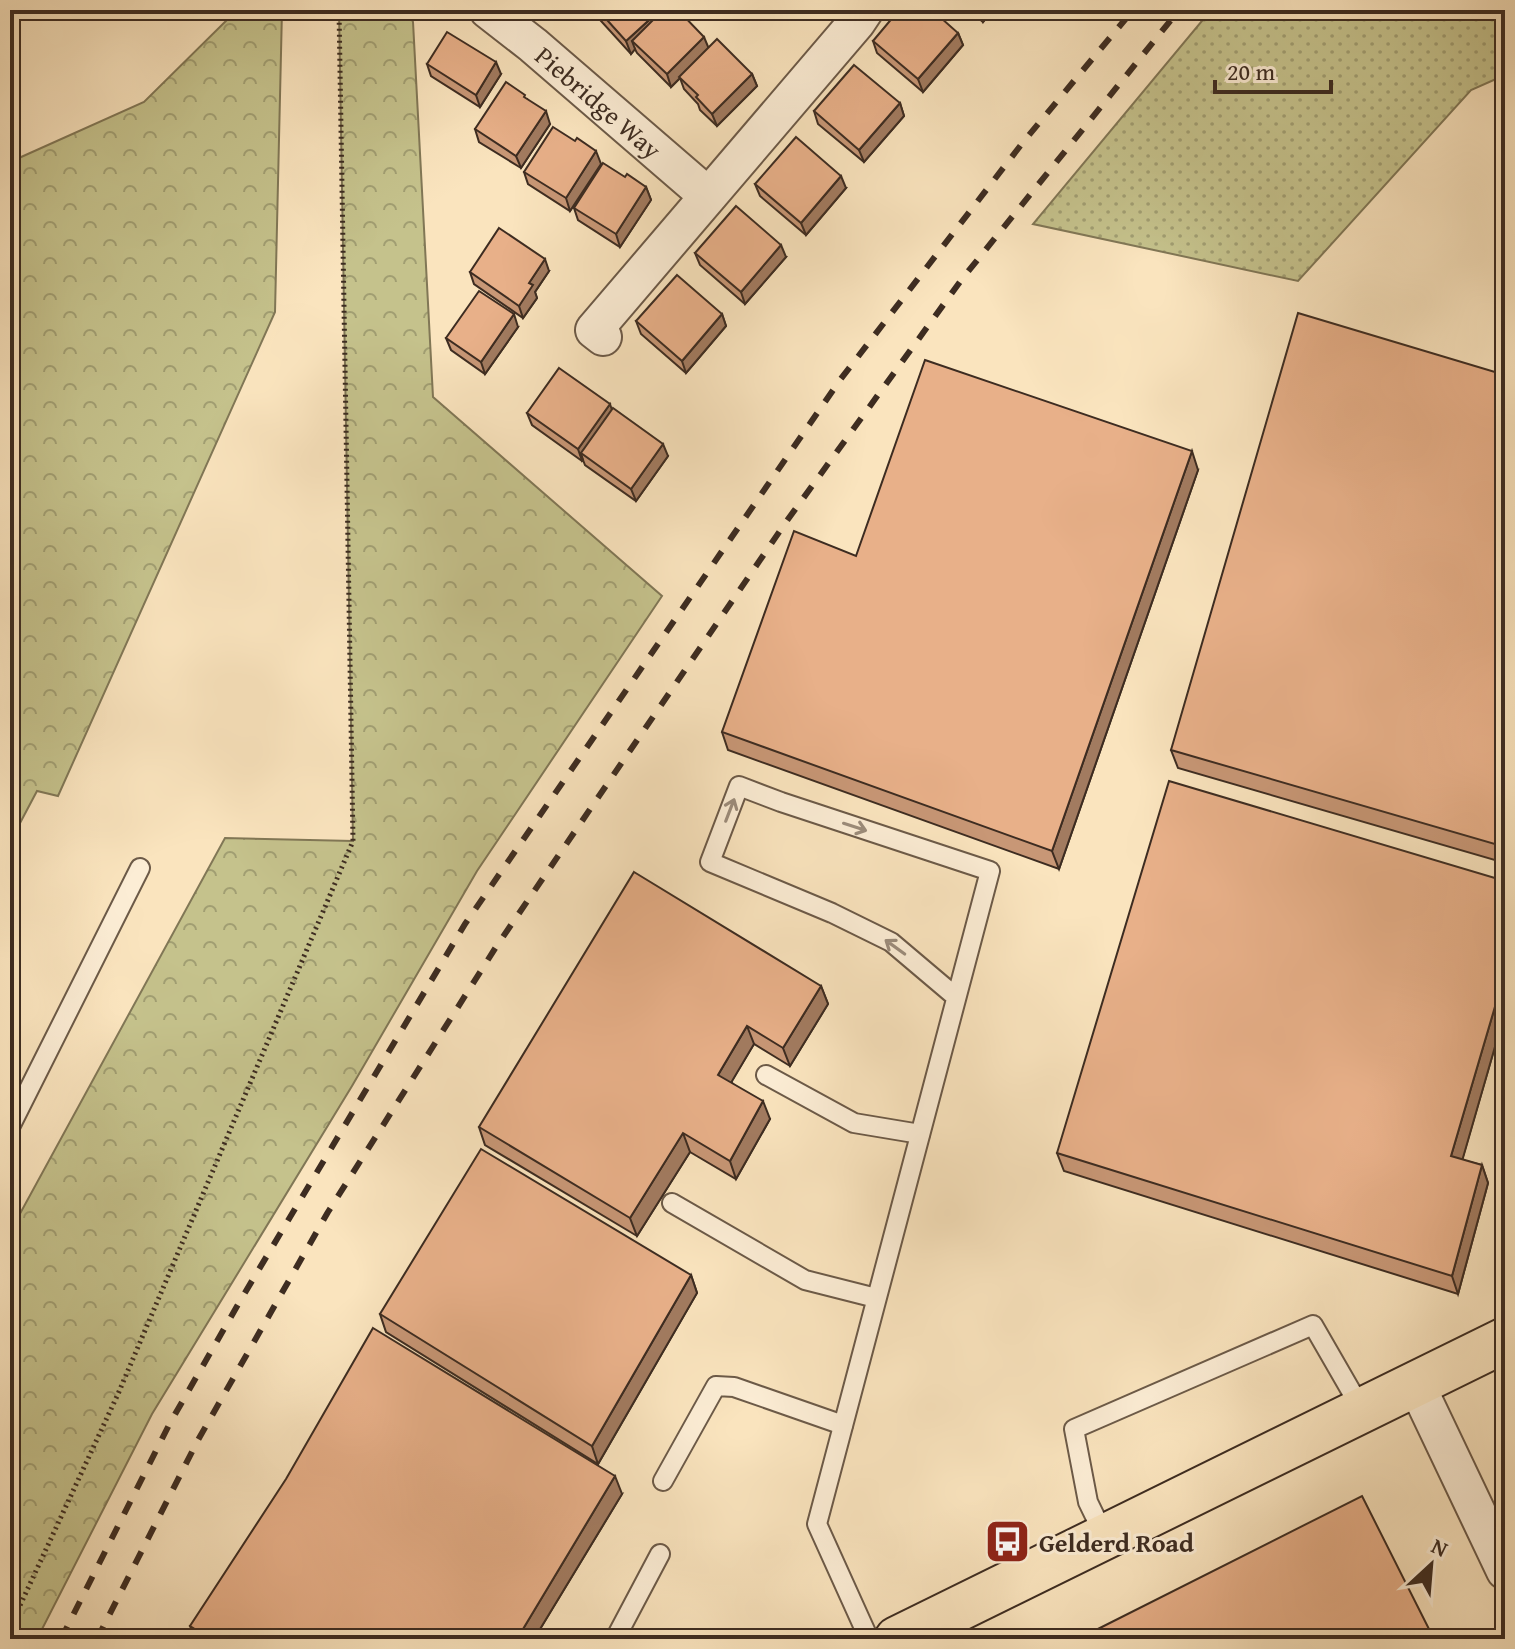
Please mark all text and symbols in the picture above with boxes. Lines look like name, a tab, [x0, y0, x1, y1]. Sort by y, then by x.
street label: Piebridge Way	[527, 36, 671, 168]
scale bar	[1215, 44, 1331, 94]
text: 20 m	[1227, 54, 1275, 89]
one-way arrow	[724, 798, 738, 823]
one-way arrow	[842, 820, 867, 835]
one-way arrow	[885, 939, 907, 955]
bus stop icon: Gelderd Road	[984, 1518, 1032, 1566]
place label: Gelderd Road	[1039, 1523, 1194, 1562]
north arrow	[1391, 1525, 1471, 1605]
text: N	[1426, 1529, 1454, 1565]

